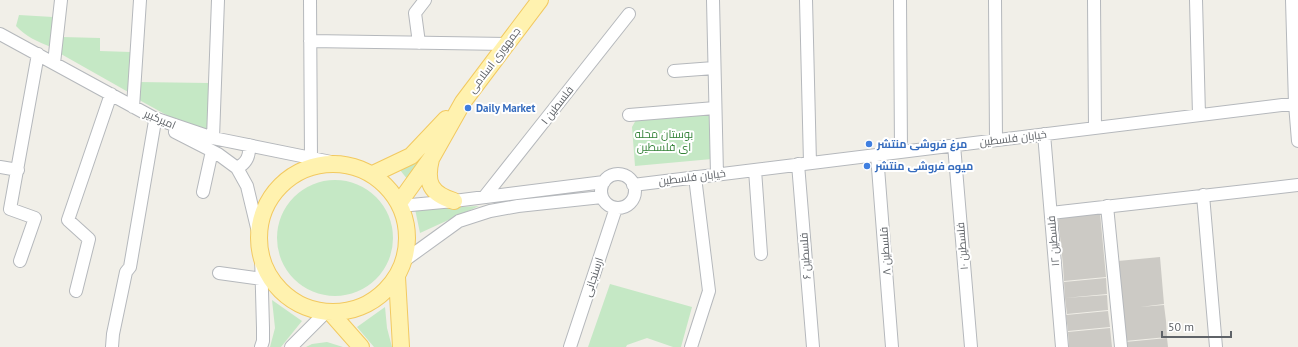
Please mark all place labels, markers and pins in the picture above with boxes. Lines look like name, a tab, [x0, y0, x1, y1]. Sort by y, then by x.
place label: Daily Market	[476, 101, 535, 115]
marker: Daily Market	[463, 103, 473, 113]
place label: مرغ فروشی منتشر	[876, 137, 967, 152]
marker: مرغ فروشی منتشر	[864, 139, 874, 149]
place label: میوه فروشی منتشر	[874, 159, 973, 174]
marker: میوه فروشی منتشر	[862, 161, 872, 171]

